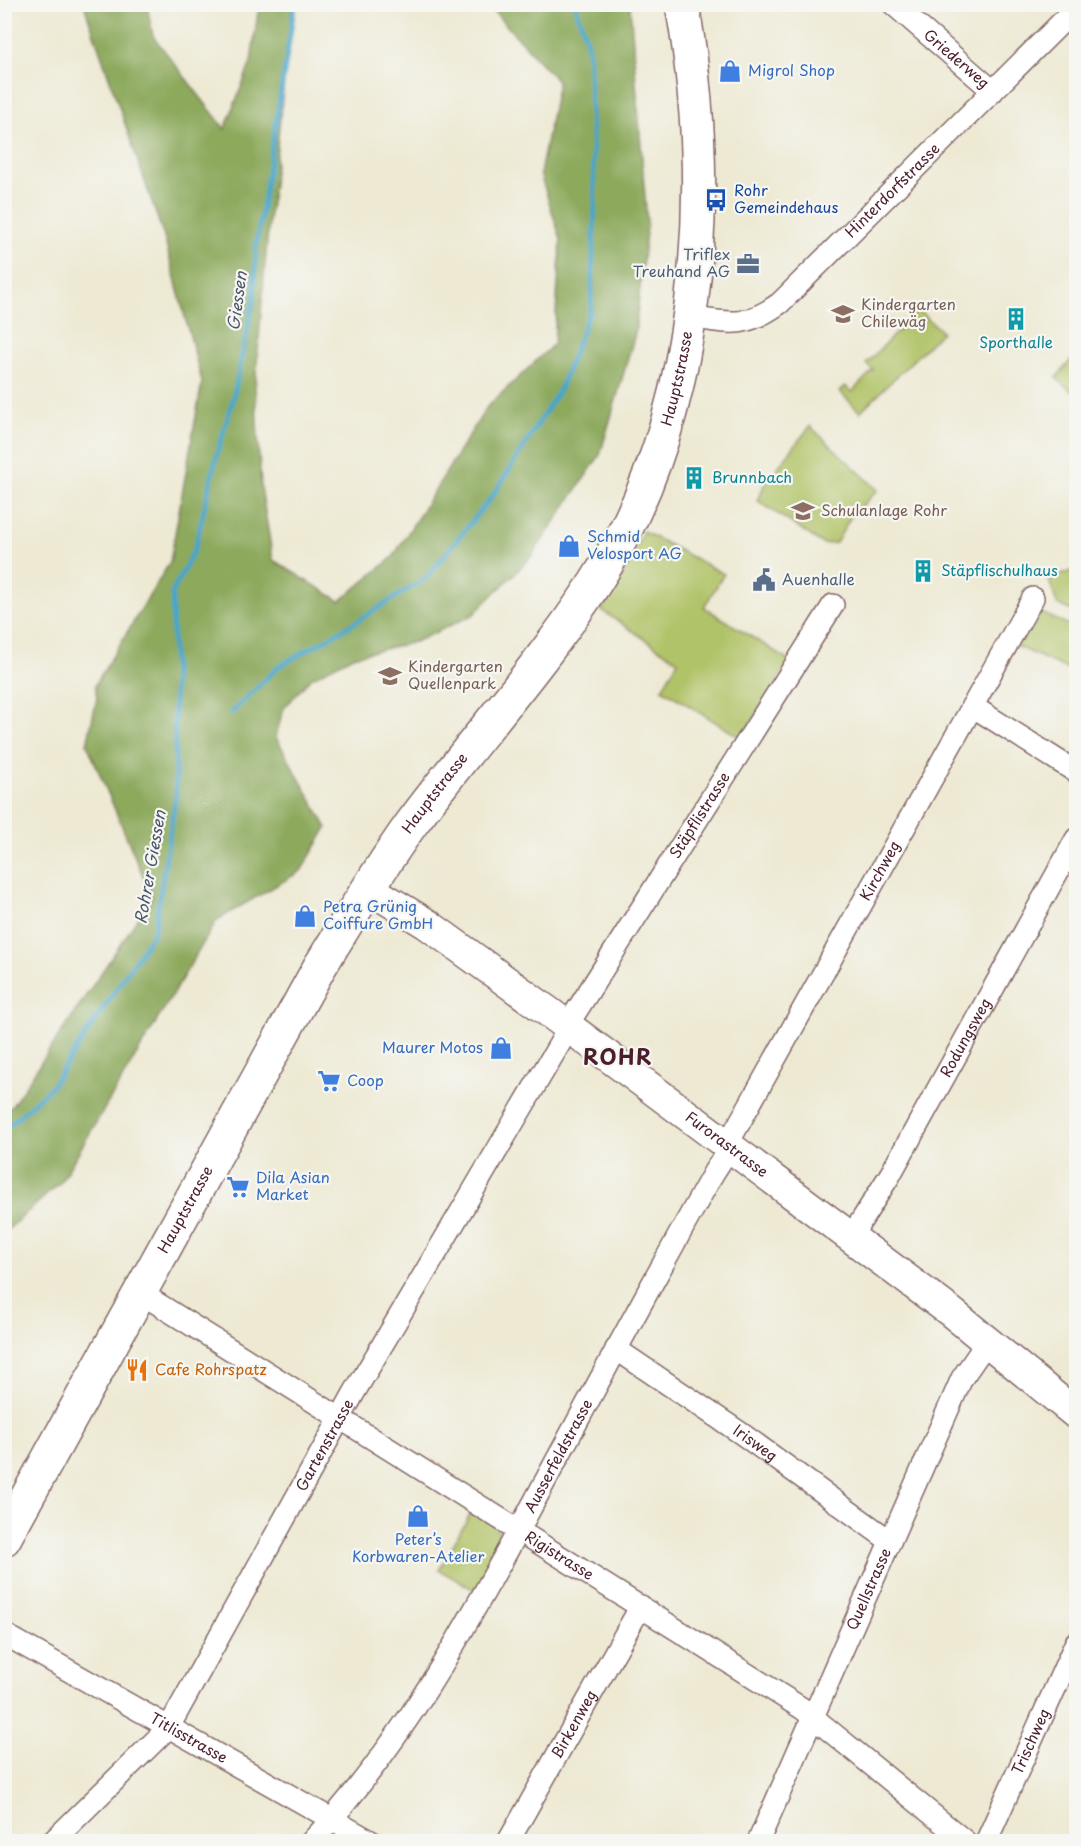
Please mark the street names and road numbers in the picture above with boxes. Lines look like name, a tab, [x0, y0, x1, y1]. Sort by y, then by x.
street label: Griederweg	[919, 23, 996, 93]
street label: Hinterdorfstrasse	[839, 137, 944, 242]
street label: Hauptstrasse	[654, 329, 697, 428]
street label: Hauptstrasse	[395, 747, 472, 838]
street label: Stäpflistrasse	[663, 767, 735, 862]
street label: Kirchweg	[853, 836, 905, 905]
street label: Rodungsweg	[933, 993, 996, 1081]
street label: Furorastrasse	[681, 1105, 774, 1182]
street label: Hauptstrasse	[151, 1161, 218, 1257]
street label: Gartenstrasse	[289, 1394, 358, 1495]
street label: Ausserfeldstrasse	[517, 1394, 597, 1516]
street label: Irisweg	[729, 1418, 783, 1466]
street label: Rigistrasse	[521, 1524, 599, 1585]
street label: Quellstrasse	[839, 1544, 896, 1634]
street label: Birkenweg	[544, 1685, 602, 1762]
street label: Trischweg	[1005, 1704, 1055, 1778]
street label: Titlisstrasse	[146, 1706, 232, 1768]

